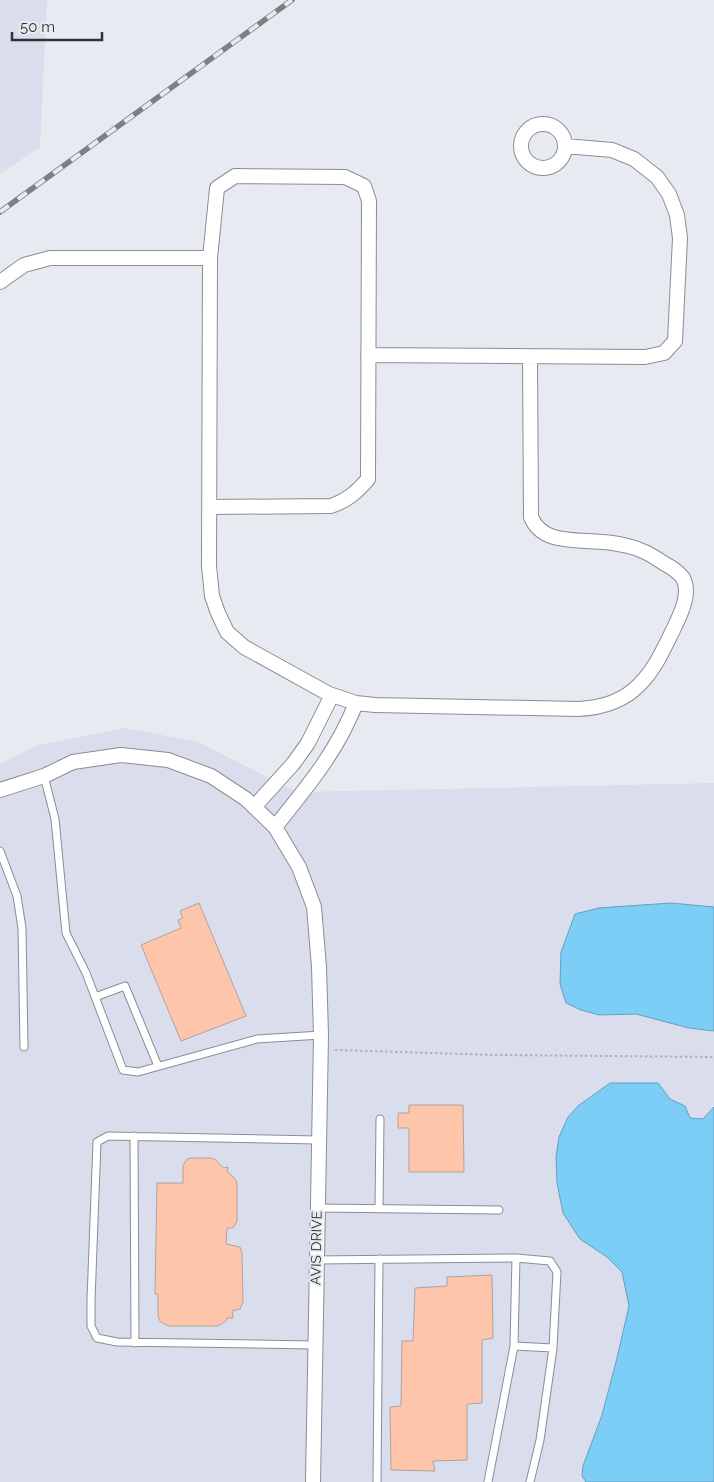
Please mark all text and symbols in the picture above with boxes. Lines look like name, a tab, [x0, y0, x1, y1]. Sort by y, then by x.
scale bar	[12, 10, 102, 42]
text: 50 m	[20, 18, 55, 36]
street label: AVIS DRIVE	[307, 1211, 325, 1285]

